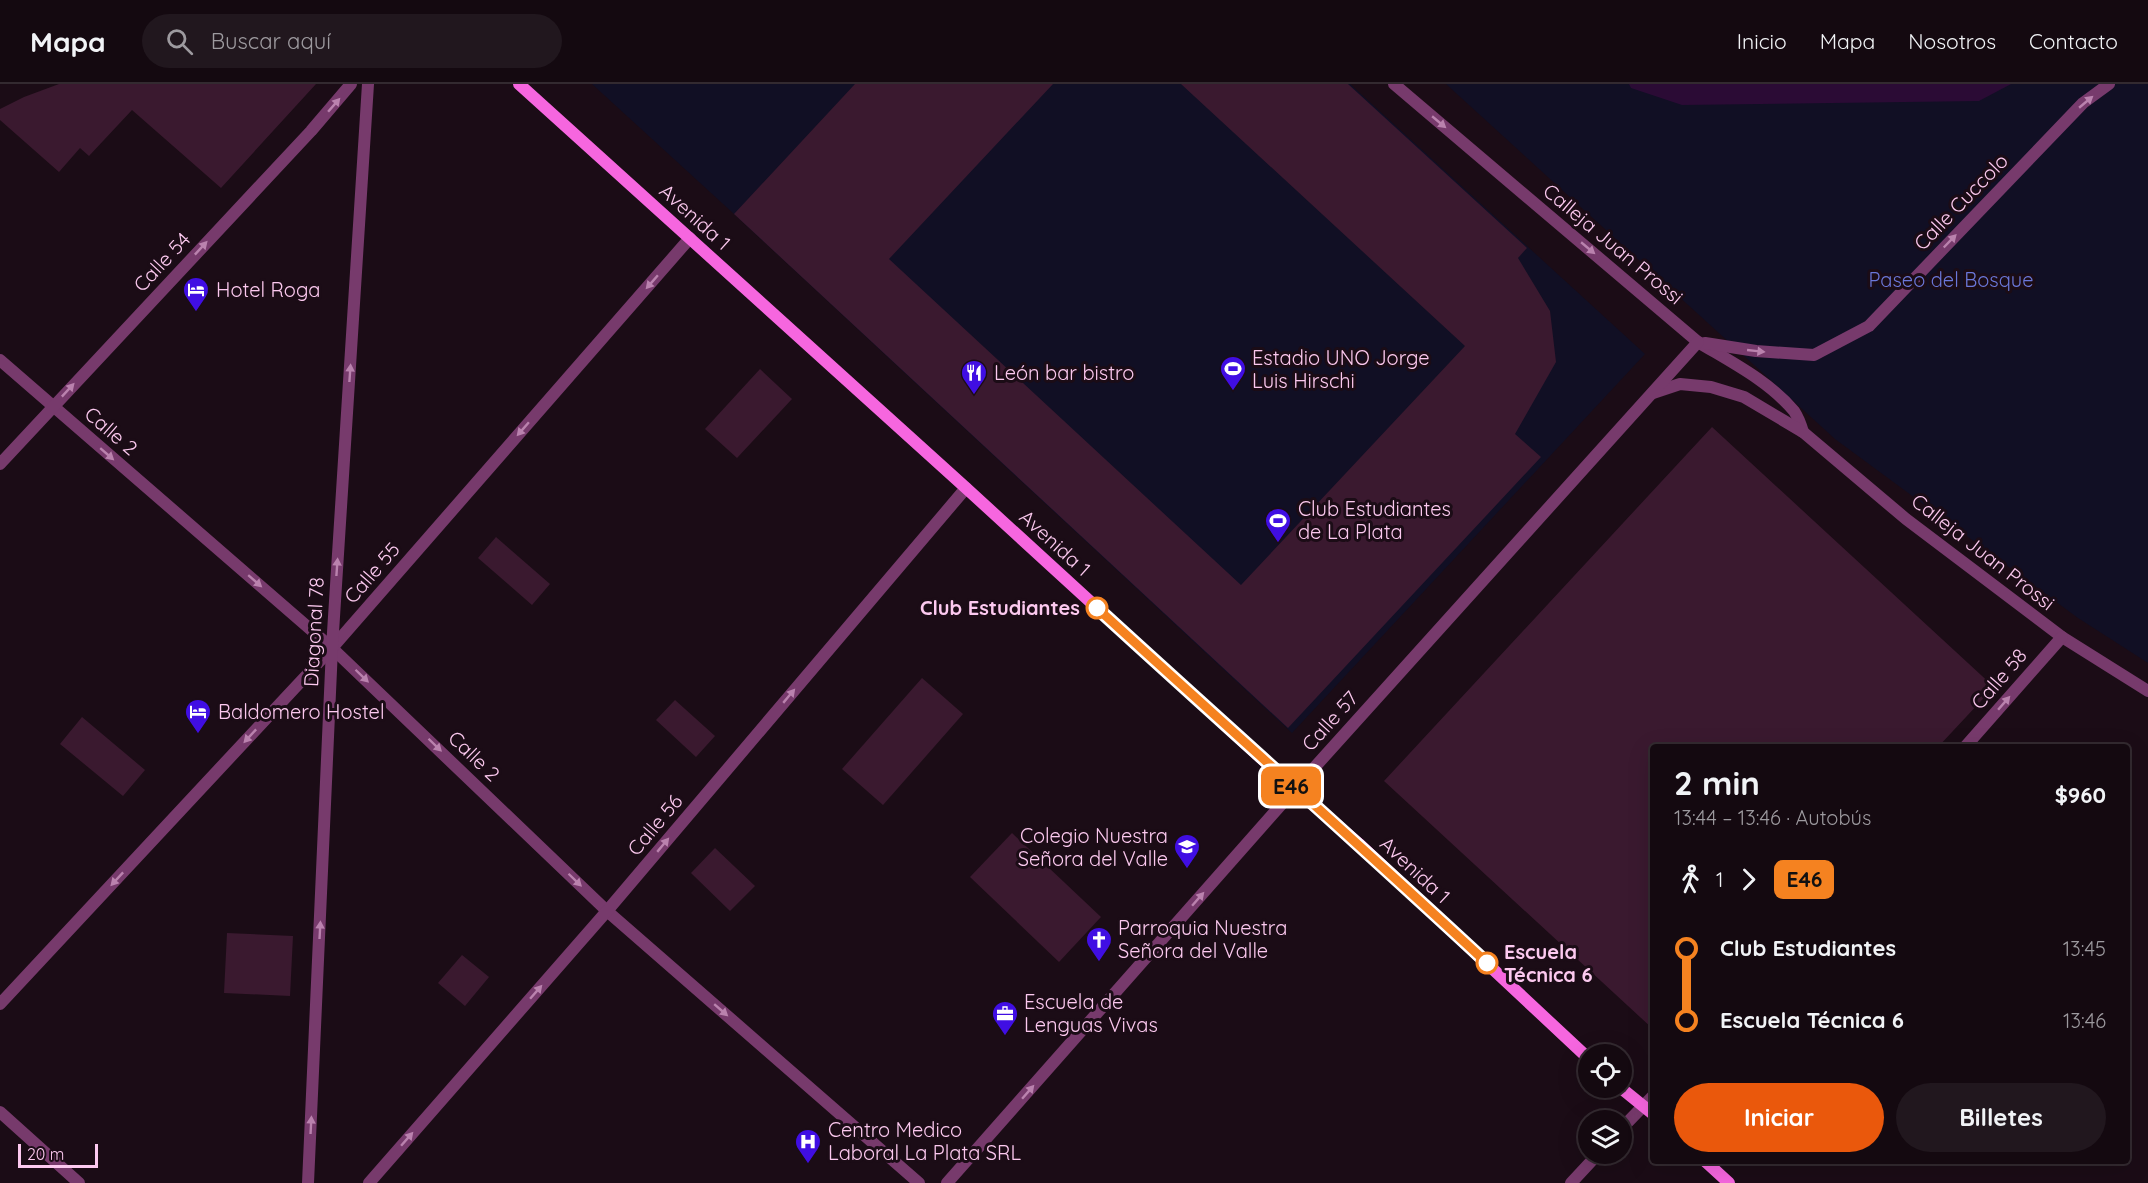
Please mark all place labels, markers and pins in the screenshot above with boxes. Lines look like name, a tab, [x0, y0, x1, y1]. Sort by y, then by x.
hotel icon: Hotel Roga	[181, 275, 211, 313]
place label: Hotel Roga	[216, 277, 320, 302]
place label: Estadio UNO Jorge Luis Hirschi	[1252, 345, 1429, 393]
sports icon: Estadio UNO Jorge Luis Hirschi	[1218, 354, 1248, 392]
restaurant icon: León bar bistro	[959, 358, 989, 396]
place label: León bar bistro	[994, 360, 1134, 385]
place label: Club Estudiantes de La Plata	[1298, 496, 1451, 544]
sports icon: Club Estudiantes de La Plata	[1263, 506, 1293, 544]
place label: Club Estudiantes	[920, 595, 1080, 620]
marker: Club Estudiantes	[1086, 597, 1108, 619]
hotel icon: Baldomero Hostel	[183, 697, 213, 735]
place label: Baldomero Hostel	[218, 699, 385, 724]
place label: Colegio Nuestra Señora del Valle	[1018, 823, 1168, 871]
school or university icon: Colegio Nuestra Señora del Valle	[1172, 832, 1202, 870]
place label: Parroquia Nuestra Señora del Valle	[1118, 915, 1287, 963]
church icon: Parroquia Nuestra Señora del Valle	[1084, 925, 1114, 963]
place label: Escuela Técnica 6	[1504, 939, 1593, 987]
marker: Escuela Técnica 6	[1476, 952, 1498, 974]
place label: Escuela de Lenguas Vivas	[1024, 989, 1158, 1037]
office icon: Escuela de Lenguas Vivas	[990, 999, 1020, 1037]
place label: Centro Medico Laboral La Plata SRL	[828, 1117, 1021, 1165]
hospital icon: Centro Medico Laboral La Plata SRL	[793, 1127, 823, 1165]

